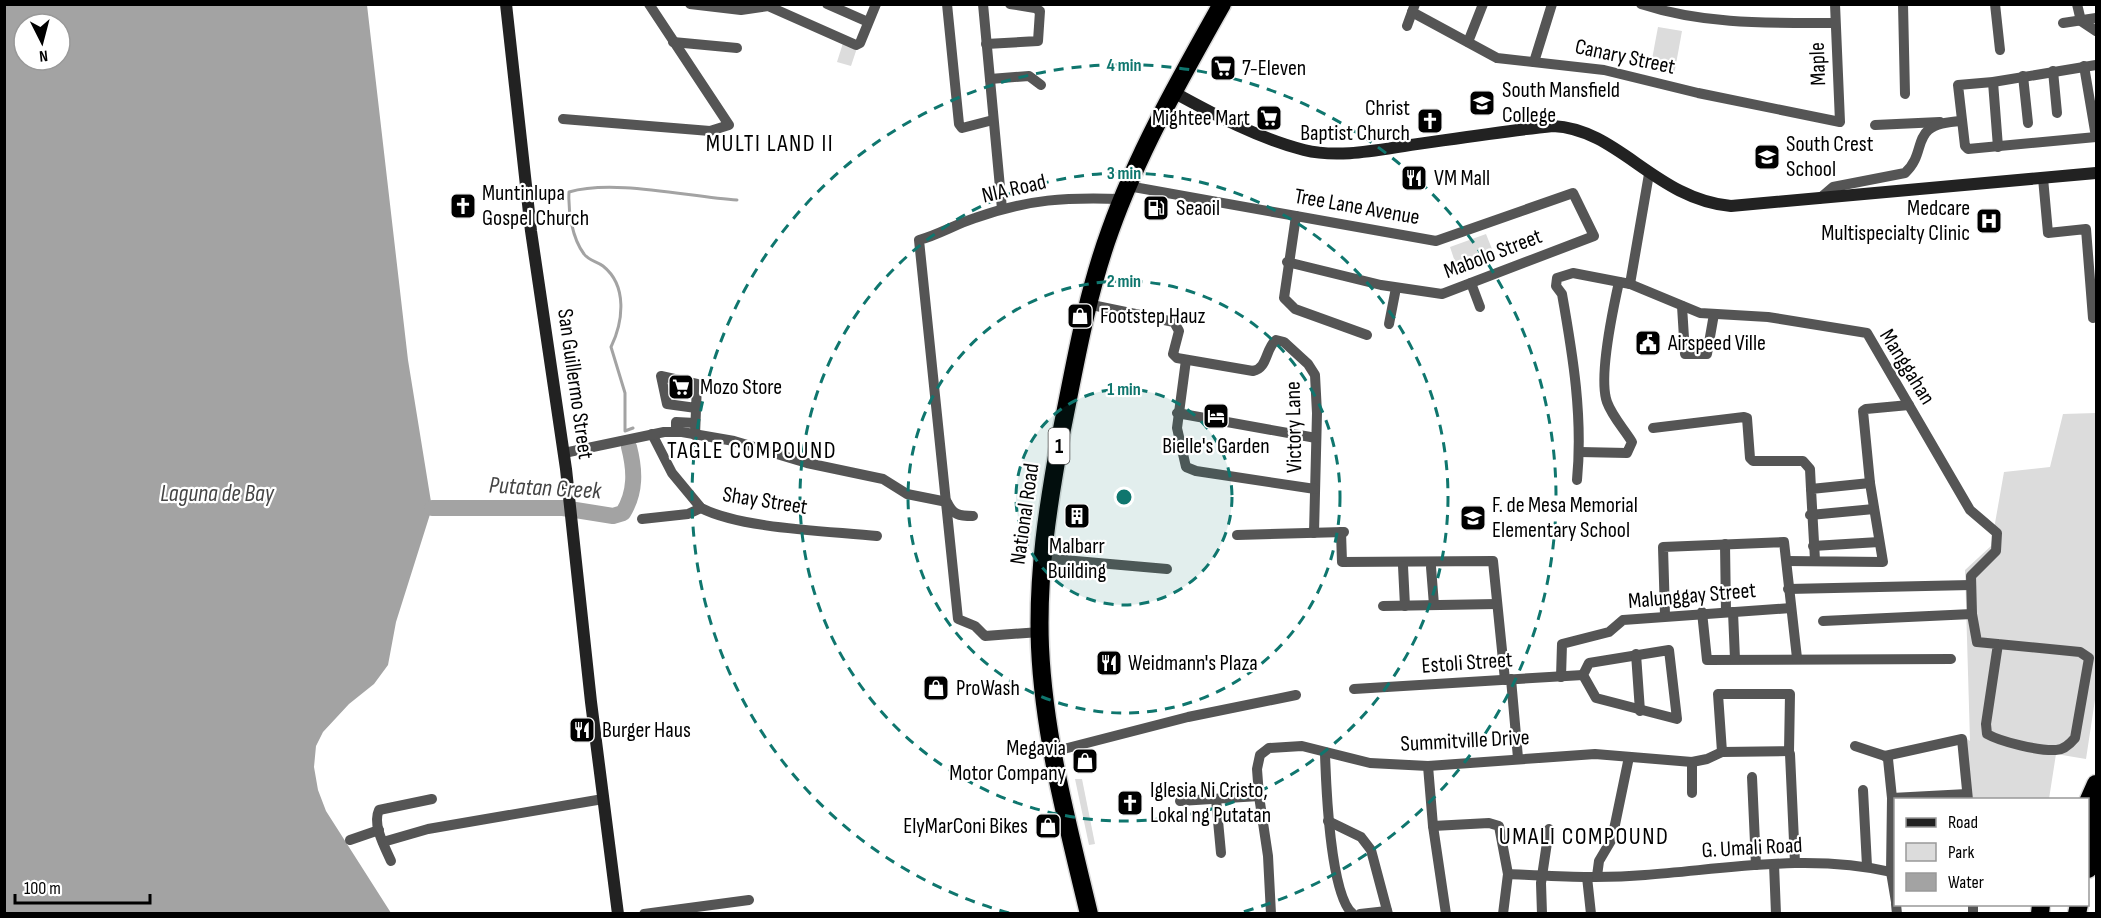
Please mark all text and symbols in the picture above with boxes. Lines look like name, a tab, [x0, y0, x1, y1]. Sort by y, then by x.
north arrow	[12, 12, 72, 72]
street label: Canary Street	[1573, 33, 1678, 81]
street label: Maple	[1804, 42, 1832, 86]
text: N	[38, 46, 49, 65]
supermarket icon: 7-Eleven	[1208, 53, 1238, 83]
text: 4 min	[1107, 55, 1141, 76]
place label: 7-Eleven	[1242, 55, 1306, 82]
place label: South Mansfield College	[1502, 77, 1620, 129]
school or university icon: South Mansfield College	[1467, 88, 1497, 118]
place label: Christ Baptist Church	[1300, 95, 1410, 147]
supermarket icon: Mightee Mart	[1254, 103, 1284, 133]
place label: Mightee Mart	[1152, 105, 1250, 132]
church icon: Christ Baptist Church	[1415, 106, 1445, 136]
district label: MULTI LAND II	[706, 129, 834, 158]
place label: South Crest School	[1786, 131, 1874, 183]
school or university icon: South Crest School	[1752, 142, 1782, 172]
text: 3 min	[1107, 163, 1141, 184]
restaurant icon: VM Mall	[1399, 163, 1429, 193]
place label: VM Mall	[1434, 165, 1490, 192]
street label: NIA Road	[979, 169, 1049, 209]
place label: Muntinlupa Gospel Church	[482, 180, 589, 232]
street label: Tree Lane Avenue	[1292, 183, 1422, 231]
church icon: Muntinlupa Gospel Church	[448, 191, 478, 221]
fuel station icon: Seaoil	[1141, 193, 1171, 223]
place label: Seaoil	[1176, 195, 1220, 222]
place label: Medcare Multispecialty Clinic	[1821, 195, 1970, 247]
hospital icon: Medcare Multispecialty Clinic	[1974, 206, 2004, 236]
street label: Mabolo Street	[1440, 223, 1546, 285]
text: 2 min	[1107, 271, 1141, 292]
shop icon: Footstep Hauz	[1065, 301, 1095, 331]
place label: Footstep Hauz	[1100, 303, 1206, 330]
street label: San Guillermo Street	[551, 307, 599, 461]
street label: Manggahan	[1873, 324, 1941, 410]
public building icon: Airspeed Ville	[1633, 328, 1663, 358]
place label: Airspeed Ville	[1667, 330, 1766, 357]
supermarket icon: Mozo Store	[666, 372, 696, 402]
place label: Mozo Store	[700, 374, 782, 401]
text: 1 min	[1107, 379, 1141, 400]
street label: Victory Lane	[1280, 381, 1308, 473]
hotel icon: Bielle's Garden	[1201, 401, 1231, 431]
road number: 1	[1048, 428, 1070, 464]
place label: Bielle's Garden	[1162, 433, 1270, 460]
district label: TAGLE COMPOUND	[667, 436, 837, 465]
street label: National Road	[1005, 462, 1045, 566]
water label: Putatan Creek	[488, 471, 603, 505]
water label: Laguna de Bay	[160, 479, 275, 508]
street label: Shay Street	[721, 481, 810, 521]
centre of rings	[1114, 487, 1134, 507]
place label: F. de Mesa Memorial Elementary School	[1492, 492, 1638, 544]
building icon: Malbarr Building	[1062, 501, 1092, 531]
school or university icon: F. de Mesa Memorial Elementary School	[1458, 503, 1488, 533]
place label: Malbarr Building	[1048, 533, 1107, 585]
street label: Malunggay Street	[1627, 577, 1757, 615]
street label: Estoli Street	[1421, 646, 1514, 680]
restaurant icon: Weidmann's Plaza	[1094, 648, 1124, 678]
place label: Weidmann's Plaza	[1128, 650, 1258, 677]
shop icon: ProWash	[921, 673, 951, 703]
place label: ProWash	[956, 675, 1020, 702]
restaurant icon: Burger Haus	[567, 715, 597, 745]
place label: Burger Haus	[602, 717, 691, 744]
street label: Summitville Drive	[1400, 724, 1530, 758]
place label: Megavia Motor Company	[949, 735, 1066, 787]
shop icon: Megavia Motor Company	[1070, 746, 1100, 776]
place label: Iglesia Ni Cristo, Lokal ng Putatan	[1150, 777, 1271, 829]
church icon: Iglesia Ni Cristo, Lokal ng Putatan	[1115, 788, 1145, 818]
legend	[1894, 798, 2089, 906]
shop icon: ElyMarConi Bikes	[1033, 811, 1063, 841]
text: Road	[1948, 812, 1978, 833]
place label: ElyMarConi Bikes	[903, 813, 1028, 840]
district label: UMALI COMPOUND	[1499, 822, 1669, 851]
street label: G. Umali Road	[1701, 832, 1803, 864]
text: Park	[1948, 842, 1974, 863]
scale bar	[15, 867, 150, 905]
text: Water	[1948, 872, 1984, 893]
text: 100 m	[24, 878, 61, 899]

